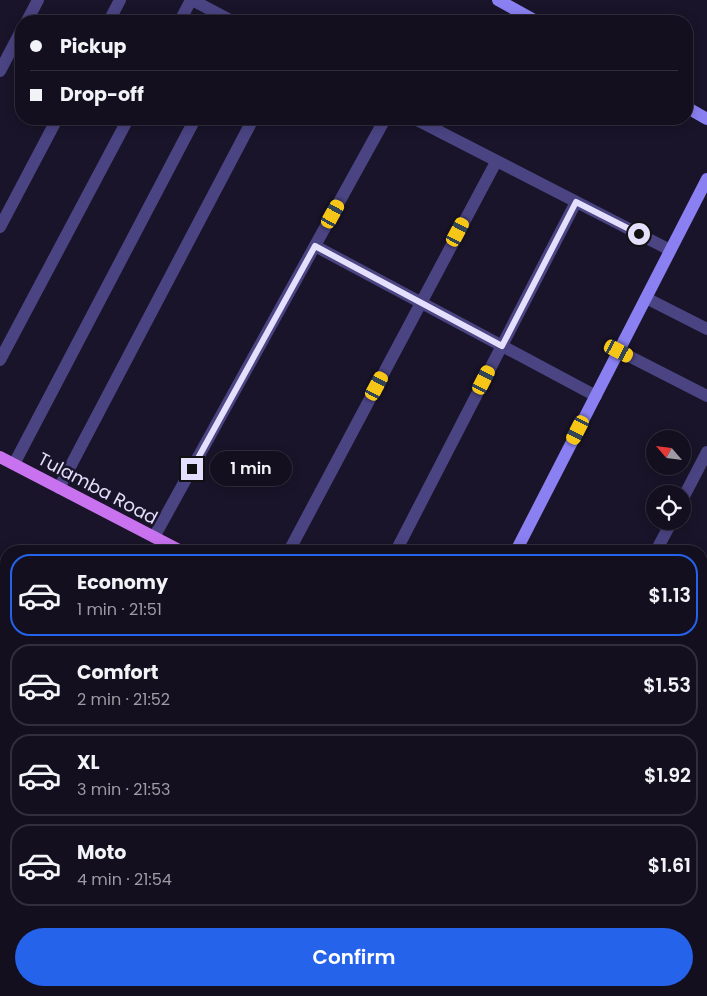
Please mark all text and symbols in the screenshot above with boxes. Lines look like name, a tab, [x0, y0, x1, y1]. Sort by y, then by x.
text: Pickup	[60, 33, 126, 60]
text: Drop-off	[60, 81, 144, 108]
car	[319, 197, 346, 231]
car	[444, 215, 471, 249]
route start	[628, 223, 650, 245]
car	[602, 338, 635, 364]
car	[470, 363, 497, 397]
car	[363, 369, 390, 403]
car	[564, 413, 591, 447]
north arrow	[646, 430, 691, 475]
map controls	[646, 430, 691, 530]
street label: Tulamba Road	[34, 446, 162, 530]
callout: 1 min	[210, 452, 292, 486]
text: 1 min	[230, 457, 272, 480]
route end	[181, 458, 203, 480]
button: locate	[646, 485, 691, 530]
text: Economy	[77, 569, 168, 596]
icon: car	[17, 573, 62, 618]
text: $1.13	[648, 582, 691, 609]
text: 1 min · 21:51	[77, 598, 162, 621]
text: Comfort	[77, 659, 159, 686]
icon: car	[17, 663, 62, 708]
text: $1.53	[643, 672, 691, 699]
text: 2 min · 21:52	[77, 688, 170, 711]
text: XL	[77, 749, 100, 776]
icon: car	[17, 753, 62, 798]
text: $1.92	[644, 762, 691, 789]
text: 3 min · 21:53	[77, 778, 171, 801]
text: Moto	[77, 839, 126, 866]
icon: car	[17, 843, 62, 888]
text: $1.61	[648, 852, 691, 879]
text: 4 min · 21:54	[77, 868, 172, 891]
button: Confirm	[15, 928, 693, 986]

